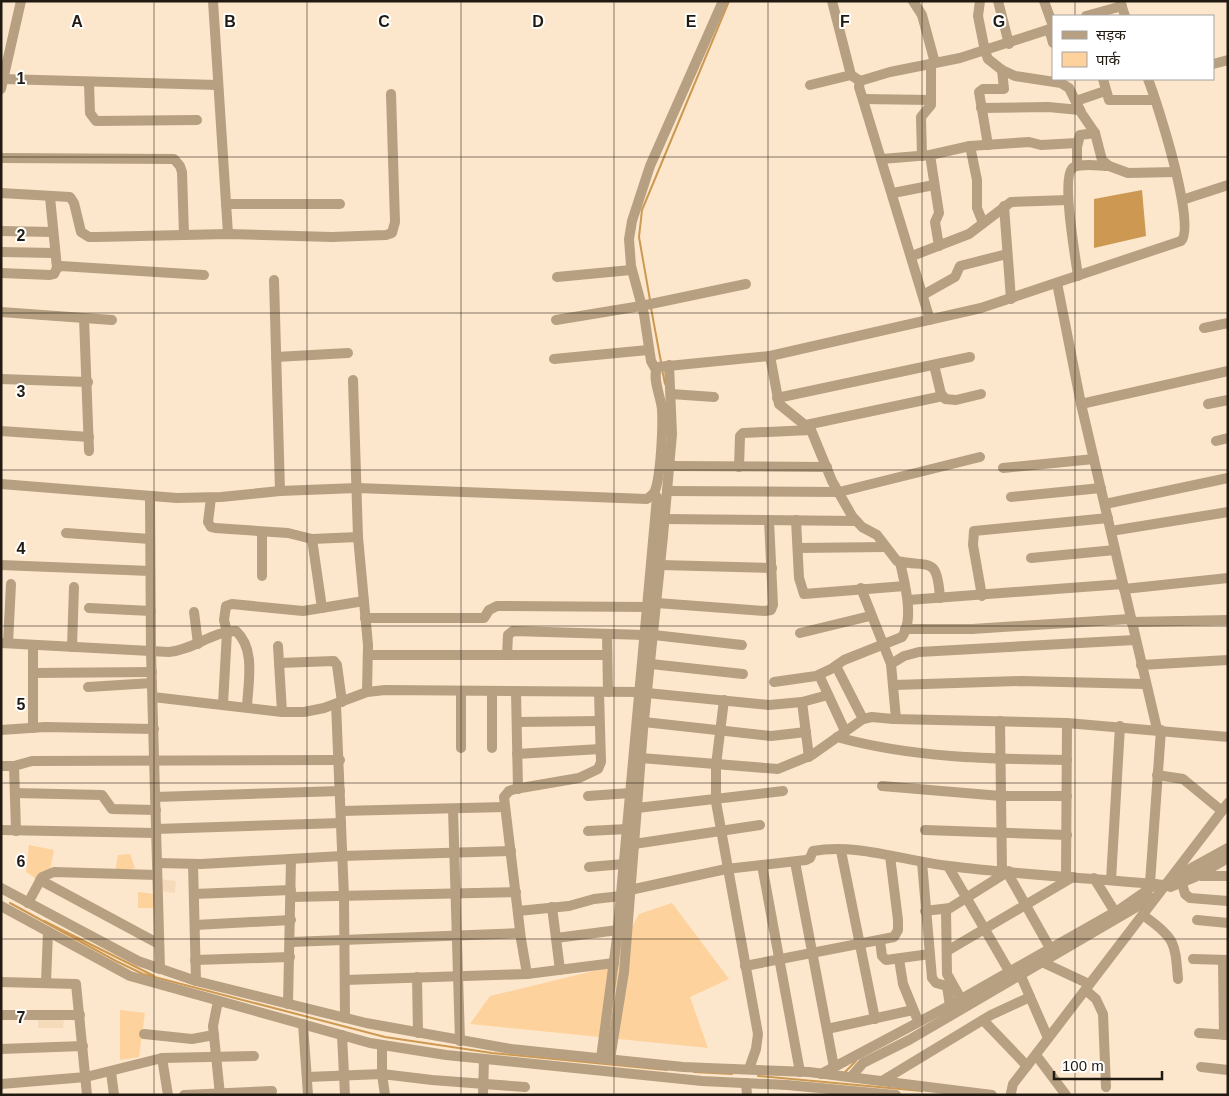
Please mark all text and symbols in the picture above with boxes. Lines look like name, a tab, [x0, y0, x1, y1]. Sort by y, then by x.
text: A	[71, 13, 83, 30]
text: B	[224, 13, 236, 30]
text: C	[378, 13, 390, 30]
text: D	[532, 13, 544, 30]
text: E	[686, 13, 697, 30]
text: F	[840, 13, 850, 30]
text: G	[993, 13, 1005, 30]
legend	[1052, 15, 1214, 80]
text: सड़क	[1096, 26, 1126, 43]
text: पार्क	[1096, 51, 1120, 68]
text: 1	[17, 70, 26, 87]
text: 2	[17, 227, 26, 244]
text: 3	[17, 383, 26, 400]
text: 4	[17, 540, 26, 557]
text: 5	[17, 696, 26, 713]
text: 6	[17, 853, 26, 870]
text: 7	[17, 1009, 26, 1026]
scale bar	[1054, 1048, 1162, 1080]
text: 100 m	[1062, 1057, 1104, 1074]

